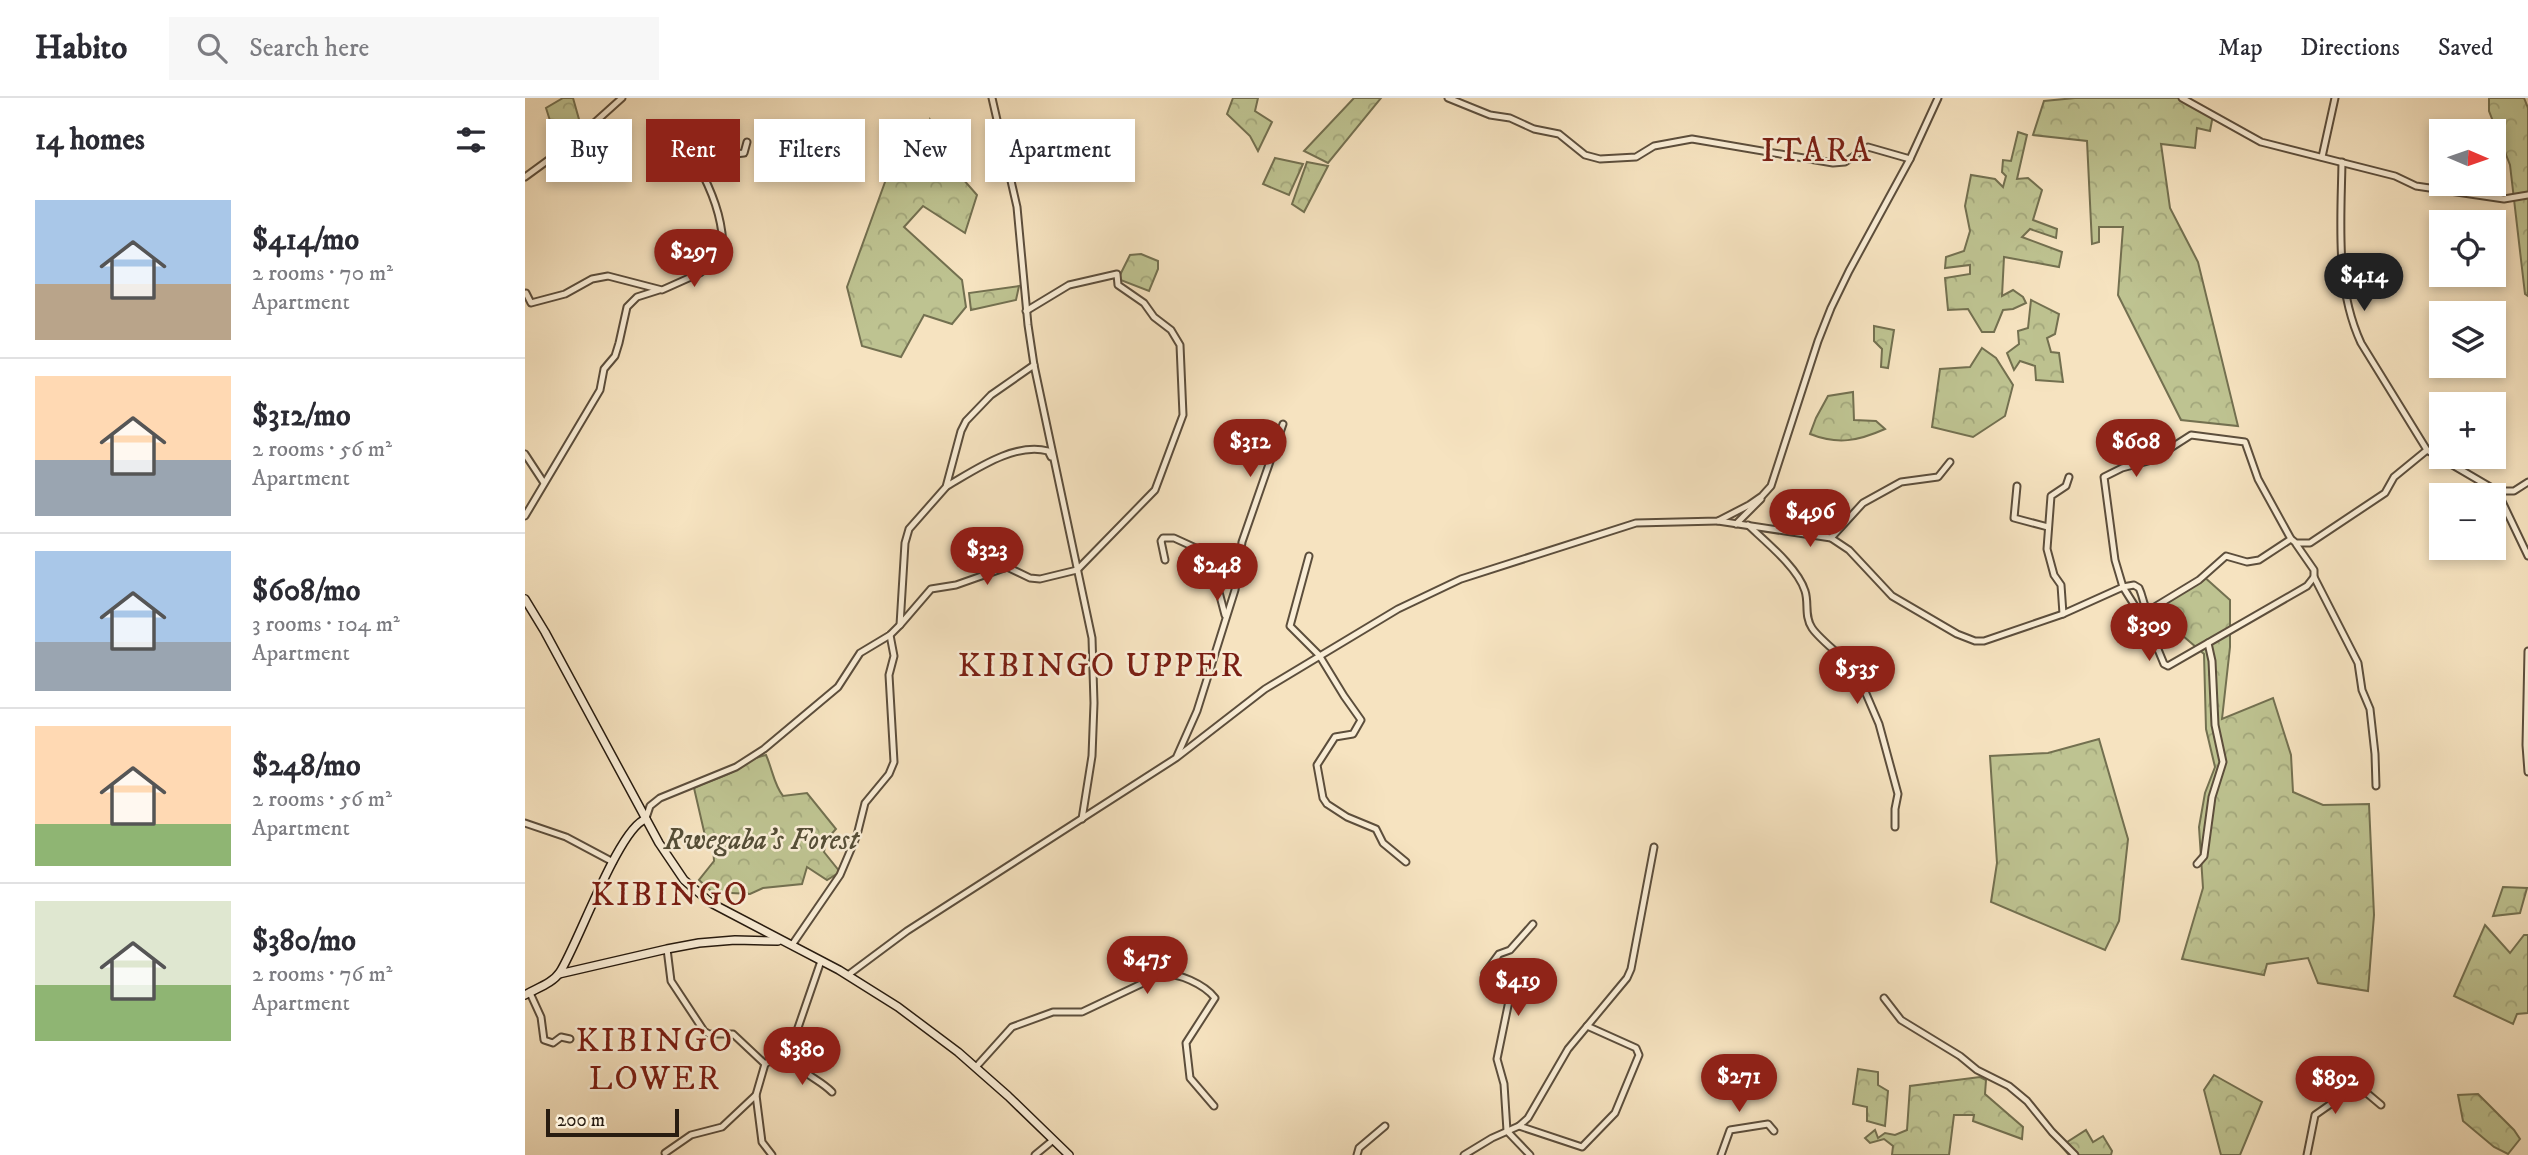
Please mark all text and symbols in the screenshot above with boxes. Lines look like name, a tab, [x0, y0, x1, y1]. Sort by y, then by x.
search box	[169, 17, 659, 80]
text: Habito	[35, 28, 127, 69]
icon: search	[193, 29, 231, 67]
text: Search here	[249, 32, 369, 65]
text: Map	[2218, 33, 2263, 63]
text: Directions	[2301, 33, 2400, 63]
text: Saved	[2438, 33, 2493, 63]
chip: Buy	[546, 119, 632, 182]
chip: Rent	[646, 119, 740, 182]
chip: Filters	[754, 119, 865, 182]
chip: New	[879, 119, 971, 182]
chip: Apartment	[985, 119, 1135, 182]
north arrow	[2429, 119, 2506, 196]
map controls	[2429, 119, 2506, 560]
icon: filters	[452, 121, 490, 159]
text: 14 homes	[35, 122, 145, 159]
district label: ITARA	[1761, 131, 1873, 172]
button: locate	[2429, 210, 2506, 287]
text: $414/mo	[252, 222, 359, 259]
icon: home	[91, 228, 175, 312]
pin: $297	[653, 230, 735, 289]
text: $297	[670, 237, 718, 266]
pin: $414	[2323, 254, 2405, 313]
text: 2 rooms · 70 m²	[252, 259, 393, 288]
text: $414	[2340, 261, 2388, 290]
text: Apartment	[252, 288, 350, 317]
button: layers	[2429, 301, 2506, 378]
button: +	[2429, 392, 2506, 469]
text: $312/mo	[252, 398, 351, 435]
icon: home	[91, 404, 175, 488]
pin: $312	[1209, 420, 1291, 479]
pin: $608	[2095, 420, 2177, 479]
text: $312	[1230, 427, 1270, 456]
text: $608	[2112, 427, 2160, 456]
text: 2 rooms · 56 m²	[252, 435, 392, 464]
text: Apartment	[252, 464, 350, 493]
button: −	[2429, 483, 2506, 560]
pin: $496	[1769, 490, 1851, 549]
text: $496	[1785, 497, 1835, 526]
pin: $323	[946, 528, 1028, 587]
text: $323	[966, 535, 1008, 564]
pin: $248	[1176, 544, 1258, 603]
text: $248	[1193, 551, 1241, 580]
text: $608/mo	[252, 573, 360, 610]
icon: home	[91, 579, 175, 663]
pin: $309	[2108, 603, 2190, 663]
text: 3 rooms · 104 m²	[252, 610, 400, 639]
text: $309	[2127, 611, 2171, 640]
text: Apartment	[252, 639, 350, 668]
district label: KIBINGO UPPER	[958, 646, 1244, 687]
pin: $535	[1816, 646, 1898, 706]
text: $535	[1835, 654, 1879, 683]
text: $248/mo	[252, 748, 361, 785]
icon: home	[91, 754, 175, 838]
text: 2 rooms · 56 m²	[252, 785, 392, 814]
text: Apartment	[252, 814, 350, 843]
park label: Rwegaba's Forest	[663, 822, 860, 859]
district label: KIBINGO	[591, 875, 749, 916]
text: $380/mo	[252, 923, 356, 960]
icon: home	[91, 929, 175, 1013]
pin: $475	[1106, 936, 1188, 996]
text: $475	[1123, 944, 1171, 973]
pin: $419	[1477, 958, 1559, 1018]
text: 2 rooms · 76 m²	[252, 960, 392, 989]
text: $419	[1495, 966, 1541, 995]
text: Apartment	[252, 989, 350, 1018]
district label: KIBINGO LOWER	[576, 1021, 734, 1100]
pin: $380	[761, 1028, 843, 1087]
text: $380	[779, 1035, 825, 1064]
pin: $271	[1698, 1054, 1780, 1114]
pin: $892	[2294, 1056, 2376, 1116]
text: $271	[1717, 1062, 1761, 1091]
text: $892	[2312, 1064, 2358, 1093]
scale bar	[546, 1106, 679, 1138]
text: 200 m	[557, 1109, 605, 1132]

